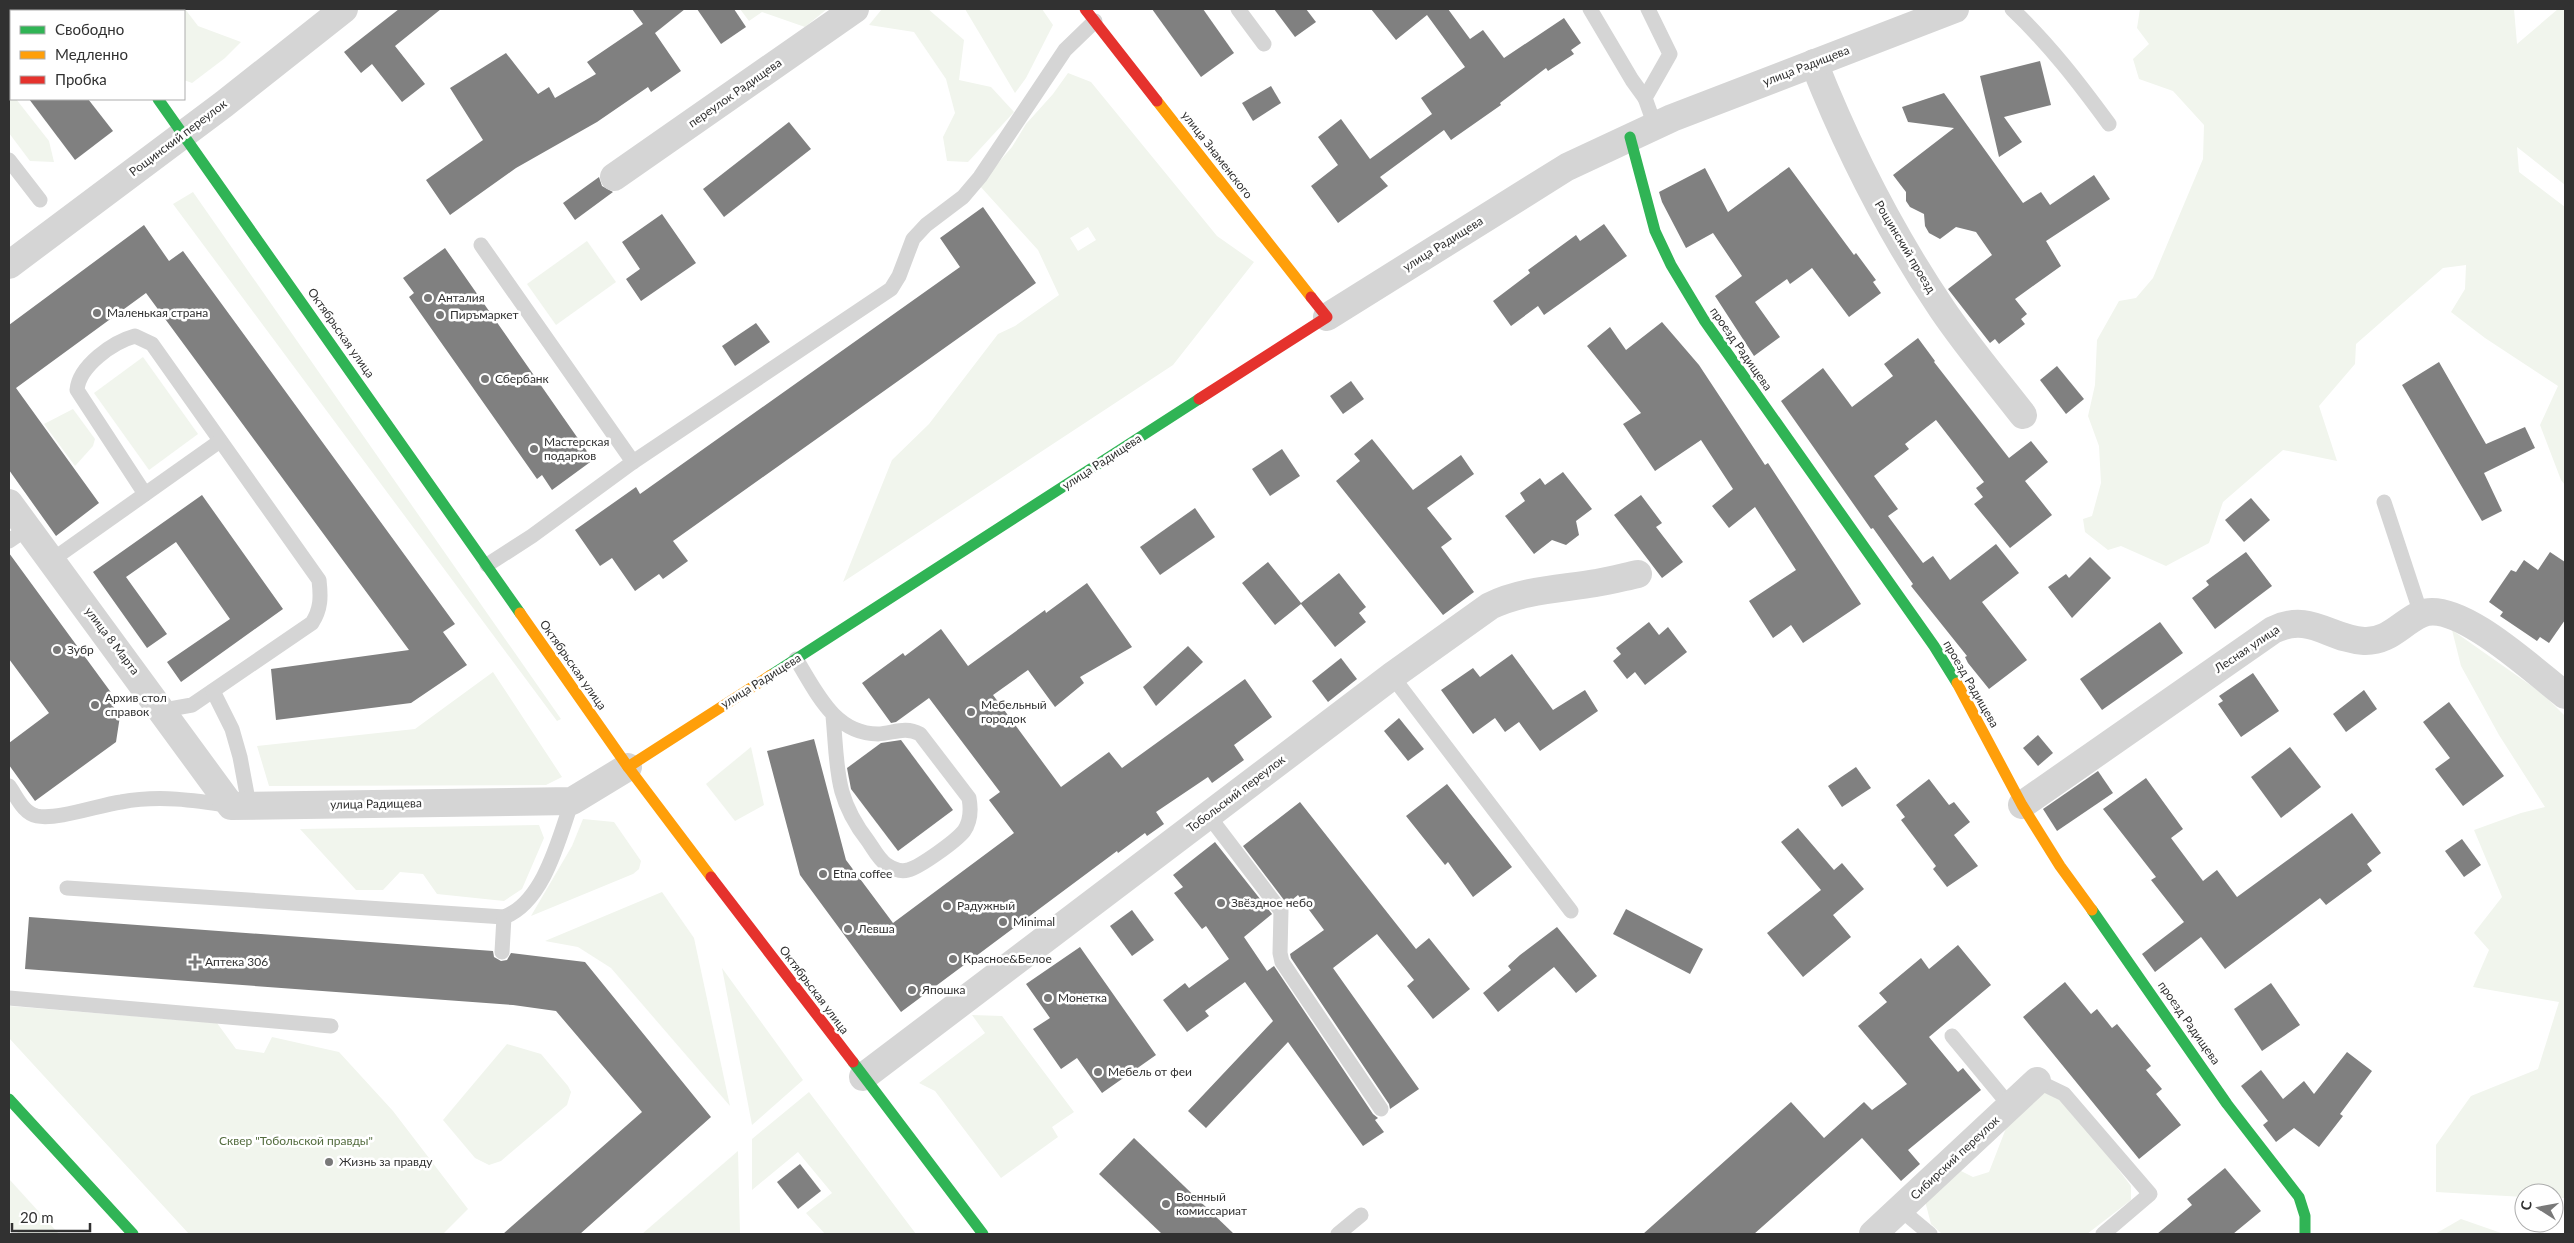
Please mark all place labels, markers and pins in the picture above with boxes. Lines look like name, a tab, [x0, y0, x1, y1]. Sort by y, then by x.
place label: Анталия	[438, 290, 485, 305]
marker: Анталия	[422, 292, 434, 304]
place label: Маленькая страна	[107, 305, 208, 320]
marker: Маленькая страна	[91, 307, 103, 319]
place label: Пиръмаркет	[450, 307, 519, 322]
marker: Пиръмаркет	[434, 309, 446, 321]
place label: Сбербанк	[495, 371, 550, 386]
marker: Сбербанк	[479, 373, 491, 385]
place label: Мастерская подарков	[544, 434, 609, 463]
marker: Мастерская подарков	[528, 443, 540, 455]
place label: Зубр	[67, 642, 94, 657]
marker: Зубр	[51, 644, 63, 656]
place label: Архив стол справок	[105, 690, 167, 719]
place label: Мебельный городок	[981, 697, 1047, 726]
marker: Архив стол справок	[89, 699, 101, 711]
marker: Мебельный городок	[965, 706, 977, 718]
place label: Etna coffee	[833, 866, 892, 881]
marker: Etna coffee	[817, 868, 829, 880]
place label: Звёздное небо	[1231, 895, 1313, 910]
marker: Звёздное небо	[1215, 897, 1227, 909]
place label: Радужный	[957, 898, 1015, 913]
marker: Радужный	[941, 900, 953, 912]
place label: Minimal	[1013, 914, 1055, 929]
marker: Minimal	[997, 916, 1009, 928]
place label: Левша	[857, 921, 895, 936]
marker: Левша	[842, 923, 854, 935]
place label: Красное&Белое	[963, 951, 1052, 966]
marker: Красное&Белое	[947, 953, 959, 965]
place label: Аптека 306	[205, 954, 268, 969]
marker: Аптека 306	[189, 956, 201, 968]
place label: Япошка	[921, 982, 966, 997]
marker: Япошка	[906, 984, 918, 996]
place label: Монетка	[1058, 990, 1107, 1005]
marker: Монетка	[1042, 992, 1054, 1004]
place label: Мебель от феи	[1108, 1064, 1192, 1079]
marker: Мебель от феи	[1092, 1066, 1104, 1078]
place label: Жизнь за правду	[339, 1154, 433, 1169]
marker: Жизнь за правду	[323, 1156, 335, 1168]
place label: Военный комиссариат	[1176, 1189, 1247, 1218]
marker: Военный комиссариат	[1160, 1198, 1172, 1210]

